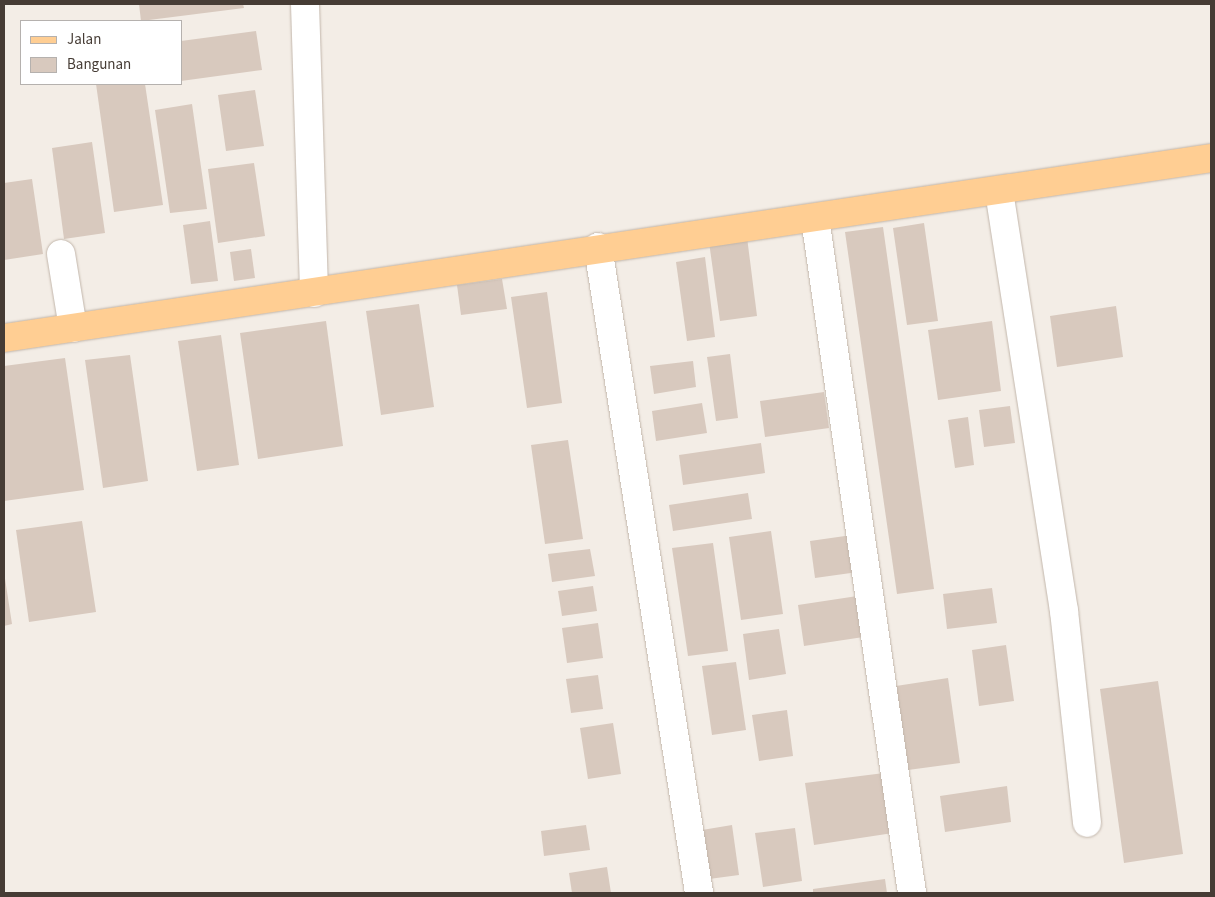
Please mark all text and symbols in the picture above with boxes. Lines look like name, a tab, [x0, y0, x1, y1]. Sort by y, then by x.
legend	[20, 20, 182, 85]
text: Jalan	[67, 29, 101, 50]
text: Bangunan	[67, 54, 131, 75]

